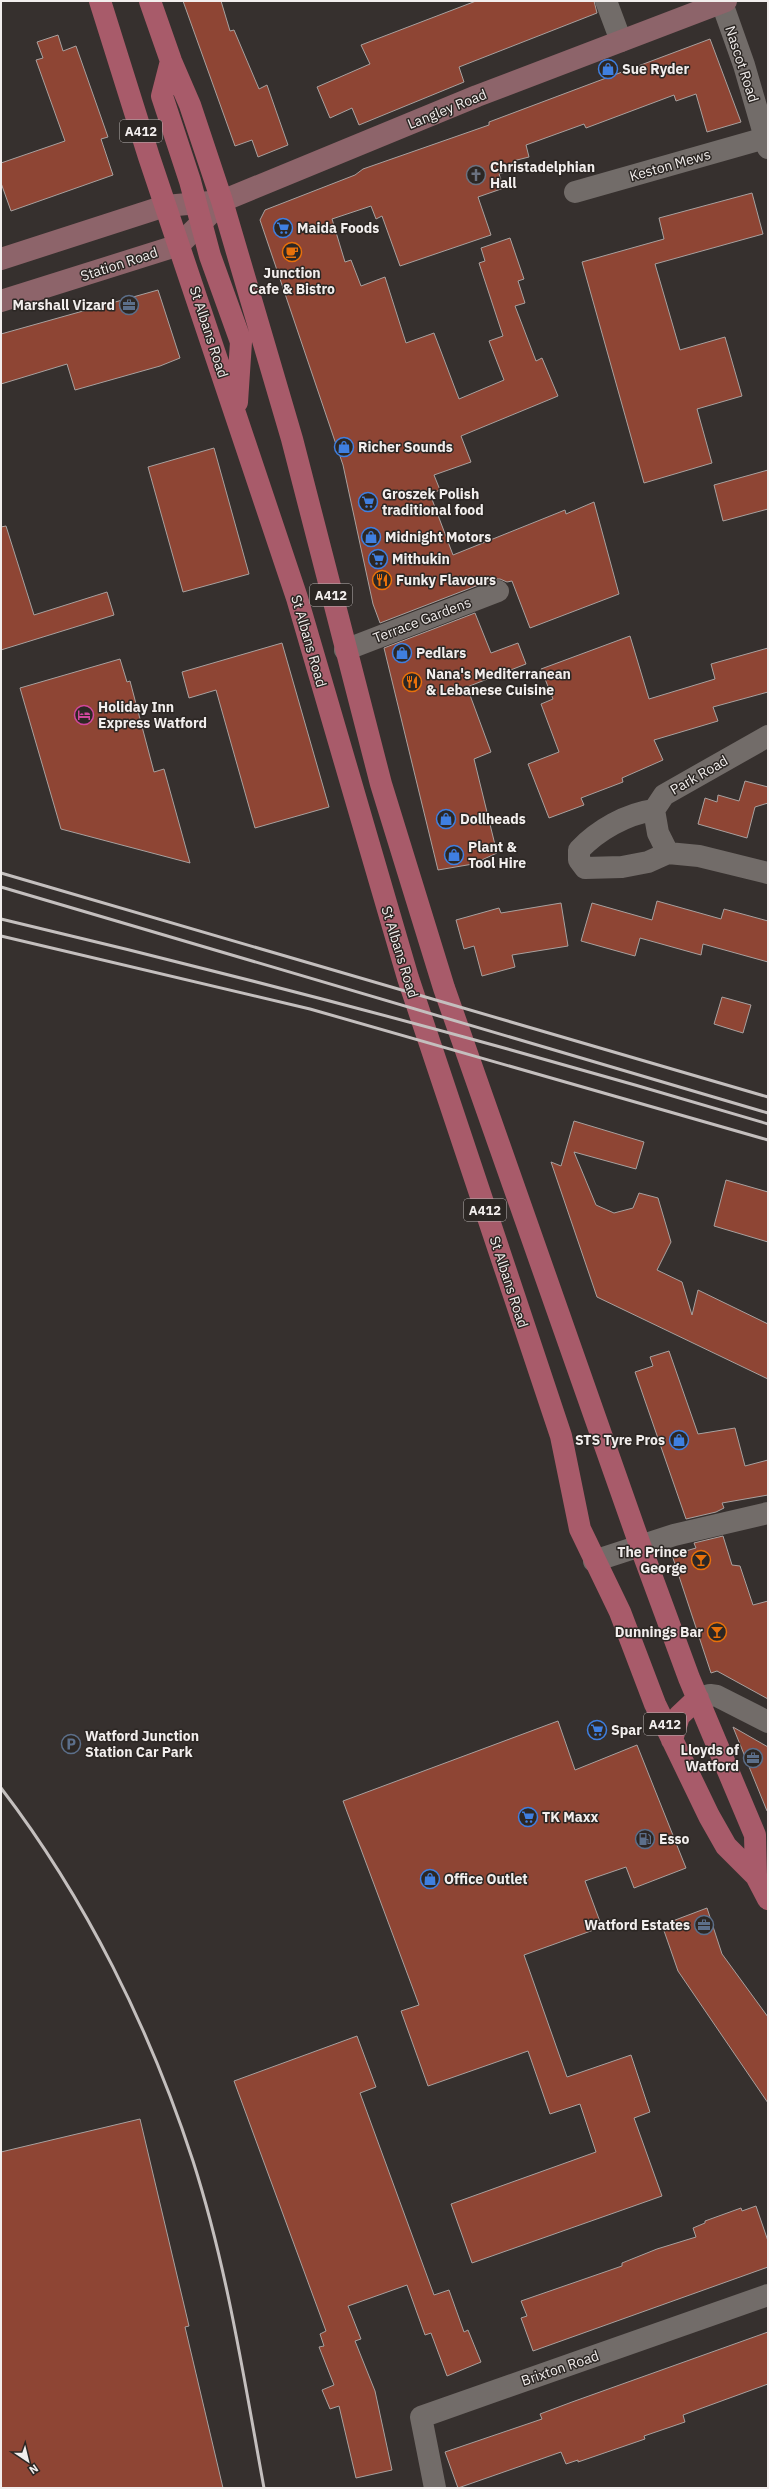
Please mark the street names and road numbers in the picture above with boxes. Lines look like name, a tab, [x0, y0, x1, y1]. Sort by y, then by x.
street label: Nascot Road	[721, 23, 763, 105]
street label: Langley Road	[405, 85, 489, 133]
road number: A412	[120, 120, 162, 142]
street label: Keston Mews	[627, 145, 713, 185]
street label: Station Road	[78, 243, 160, 285]
street label: St Albans Road	[186, 284, 232, 380]
road number: A412	[310, 584, 352, 606]
street label: St Albans Road	[287, 593, 331, 689]
street label: Terrace Gardens	[371, 593, 474, 647]
street label: Park Road	[667, 751, 731, 799]
street label: St Albans Road	[378, 904, 422, 1000]
road number: A412	[464, 1199, 506, 1221]
street label: St Albans Road	[486, 1234, 532, 1330]
road number: A412	[644, 1713, 686, 1735]
street label: Brixton Road	[519, 2346, 601, 2390]

